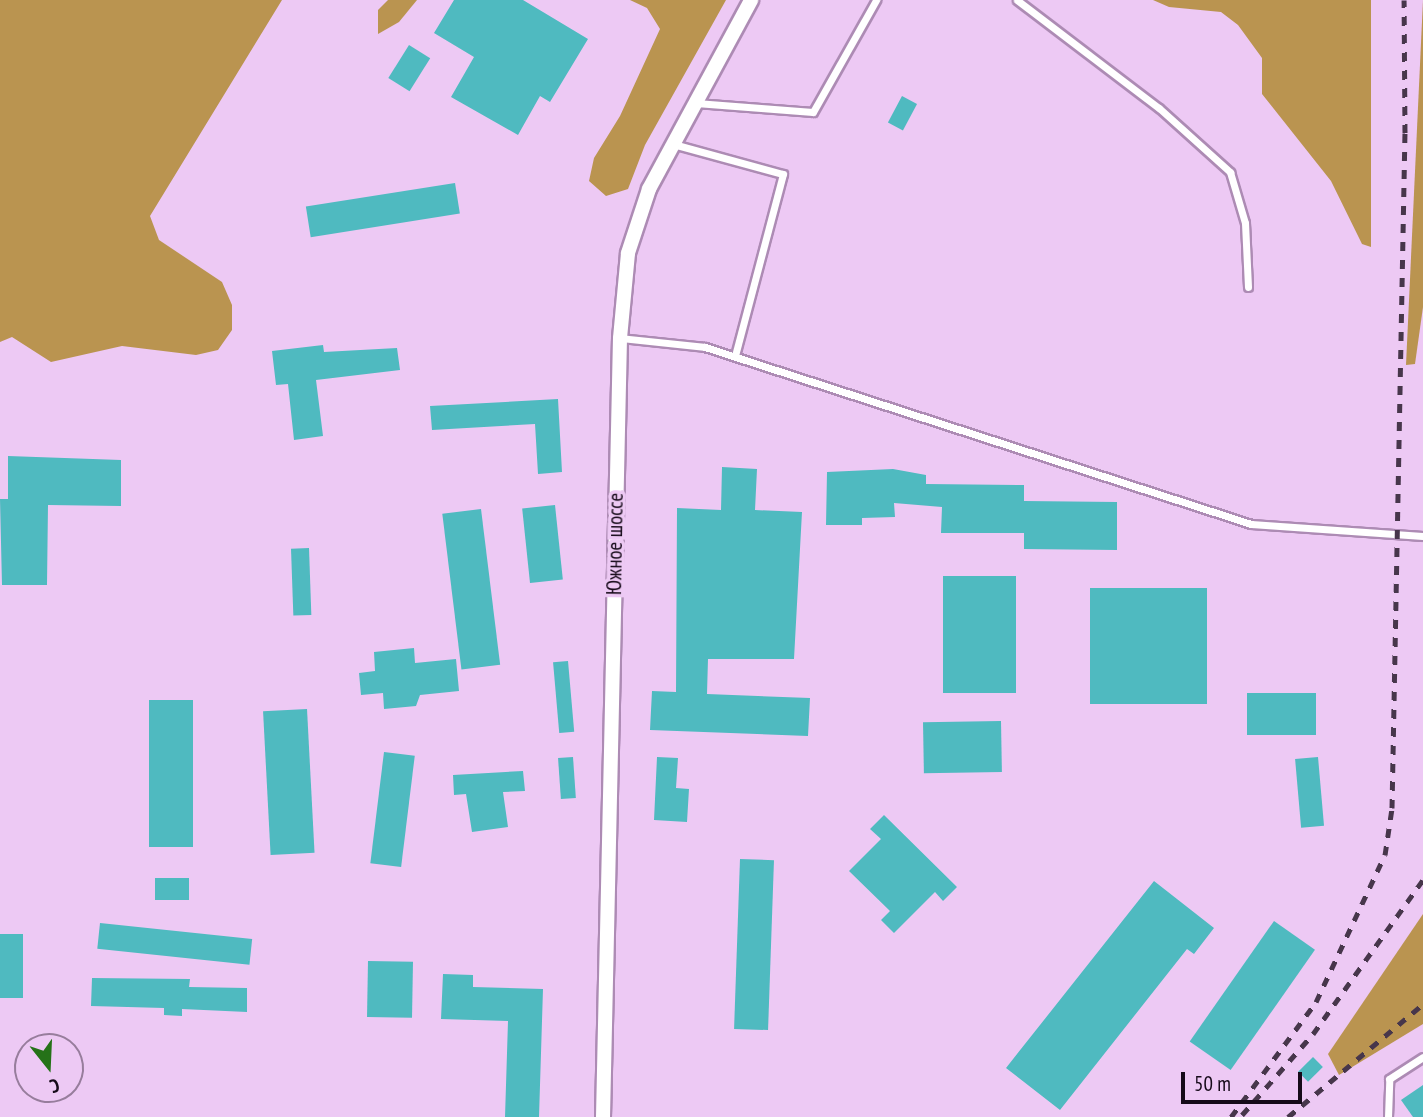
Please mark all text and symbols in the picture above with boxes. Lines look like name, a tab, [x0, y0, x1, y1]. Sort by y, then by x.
street label: Южное шоссе	[602, 493, 628, 595]
north arrow	[14, 1033, 84, 1103]
scale bar	[1185, 1058, 1306, 1102]
text: 50 m	[1194, 1070, 1231, 1097]
text: С	[47, 1073, 63, 1099]

